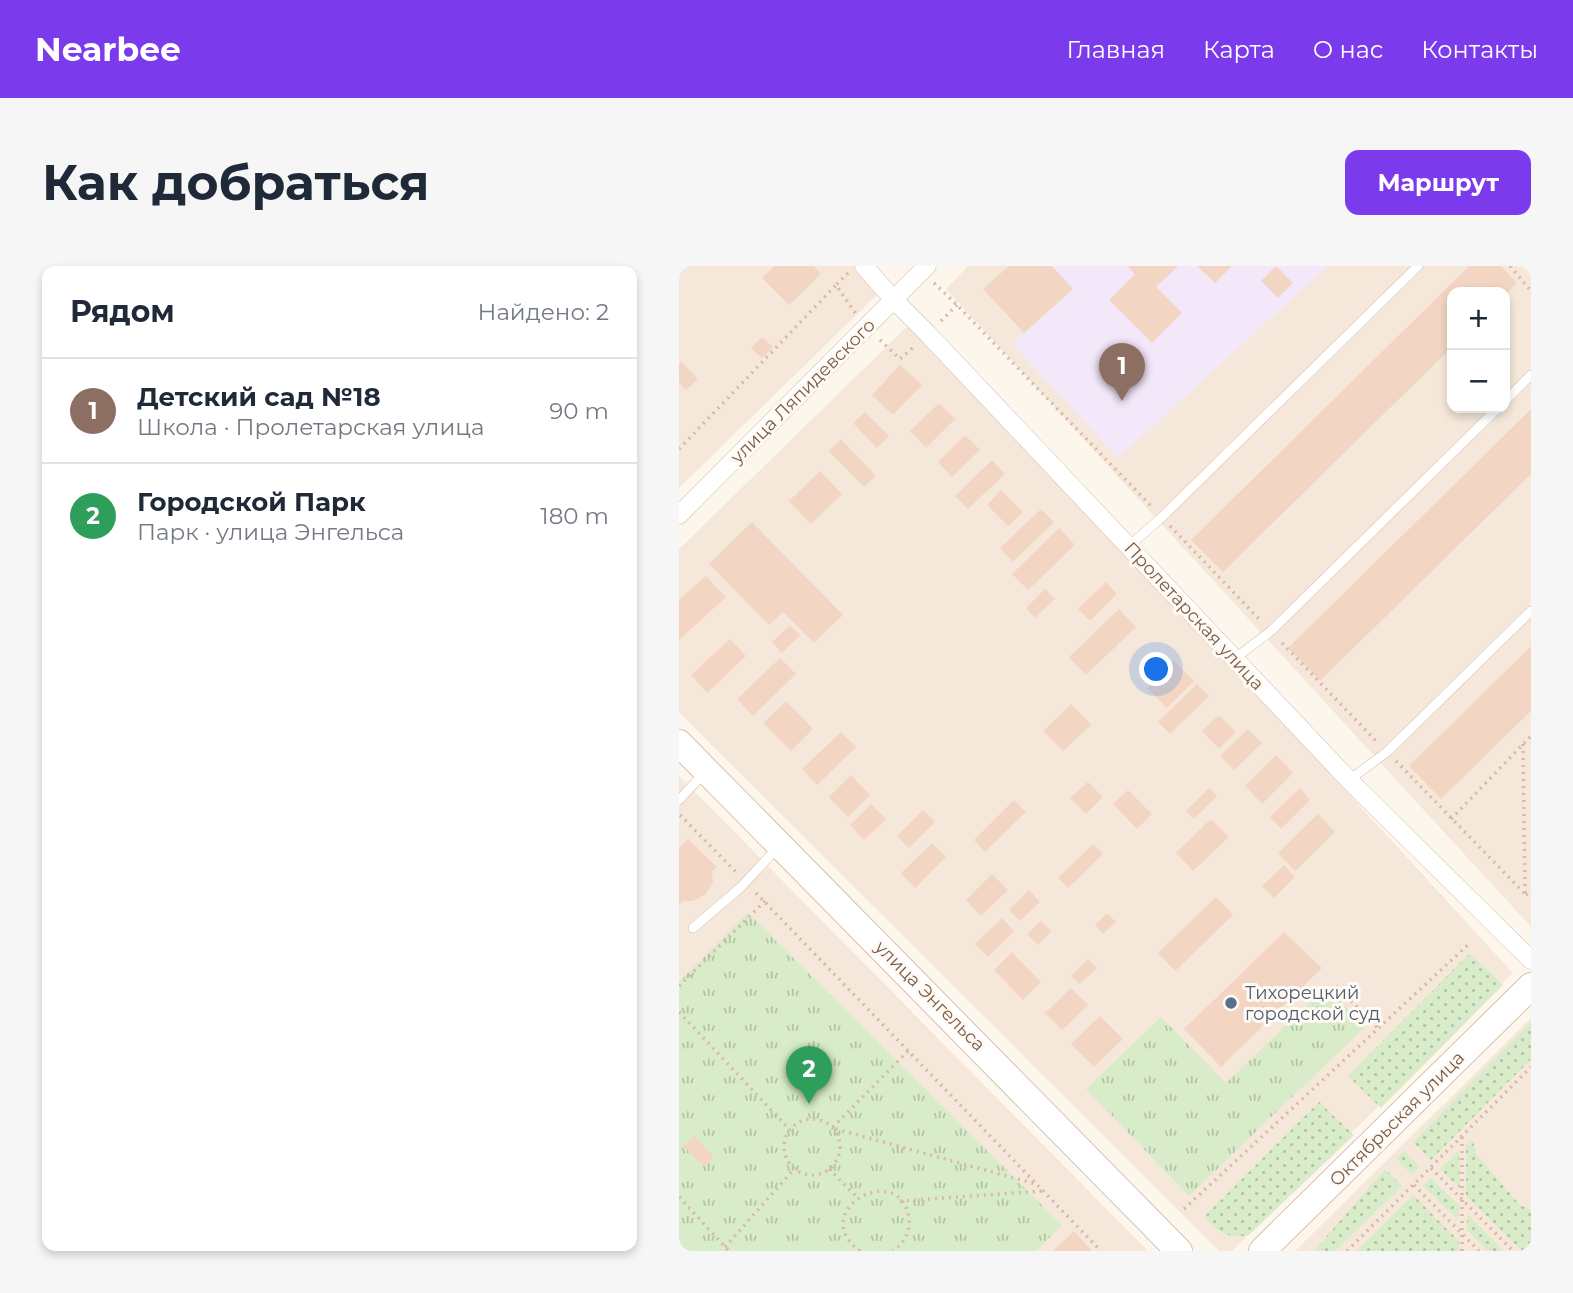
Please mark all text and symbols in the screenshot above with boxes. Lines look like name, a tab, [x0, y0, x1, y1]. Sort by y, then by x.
text: Nearbee	[35, 29, 181, 69]
text: Главная	[1067, 35, 1165, 64]
text: Карта	[1203, 35, 1275, 64]
text: О нас	[1313, 35, 1383, 64]
text: Контакты	[1421, 35, 1538, 64]
button: Маршрут	[1345, 150, 1531, 215]
text: Как добраться	[42, 153, 430, 212]
map controls	[1447, 287, 1510, 413]
button: +	[1447, 287, 1510, 350]
text: Рядом	[70, 293, 175, 330]
text: Найдено: 2	[478, 298, 609, 326]
street label: улица Ляпидевского	[725, 314, 880, 469]
pin: 1	[1099, 343, 1145, 401]
button: −	[1447, 350, 1510, 413]
text: Детский сад №18	[137, 381, 381, 413]
text: 1	[88, 397, 98, 425]
text: 90 m	[549, 397, 609, 425]
text: Школа · Пролетарская улица	[137, 413, 484, 441]
text: Городской Парк	[137, 486, 366, 518]
text: 2	[86, 502, 100, 530]
text: 180 m	[540, 502, 609, 530]
text: Парк · улица Энгельса	[137, 518, 404, 546]
street label: Пролетарская улица	[1120, 537, 1268, 695]
your location	[1139, 652, 1173, 686]
street label: улица Энгельса	[870, 936, 990, 1056]
place label: Тихорецкий городской суд	[1245, 982, 1380, 1025]
marker: Тихорецкий городской суд	[1223, 995, 1239, 1011]
pin: 2	[786, 1046, 832, 1104]
street label: Октябрьская улица	[1325, 1047, 1469, 1191]

